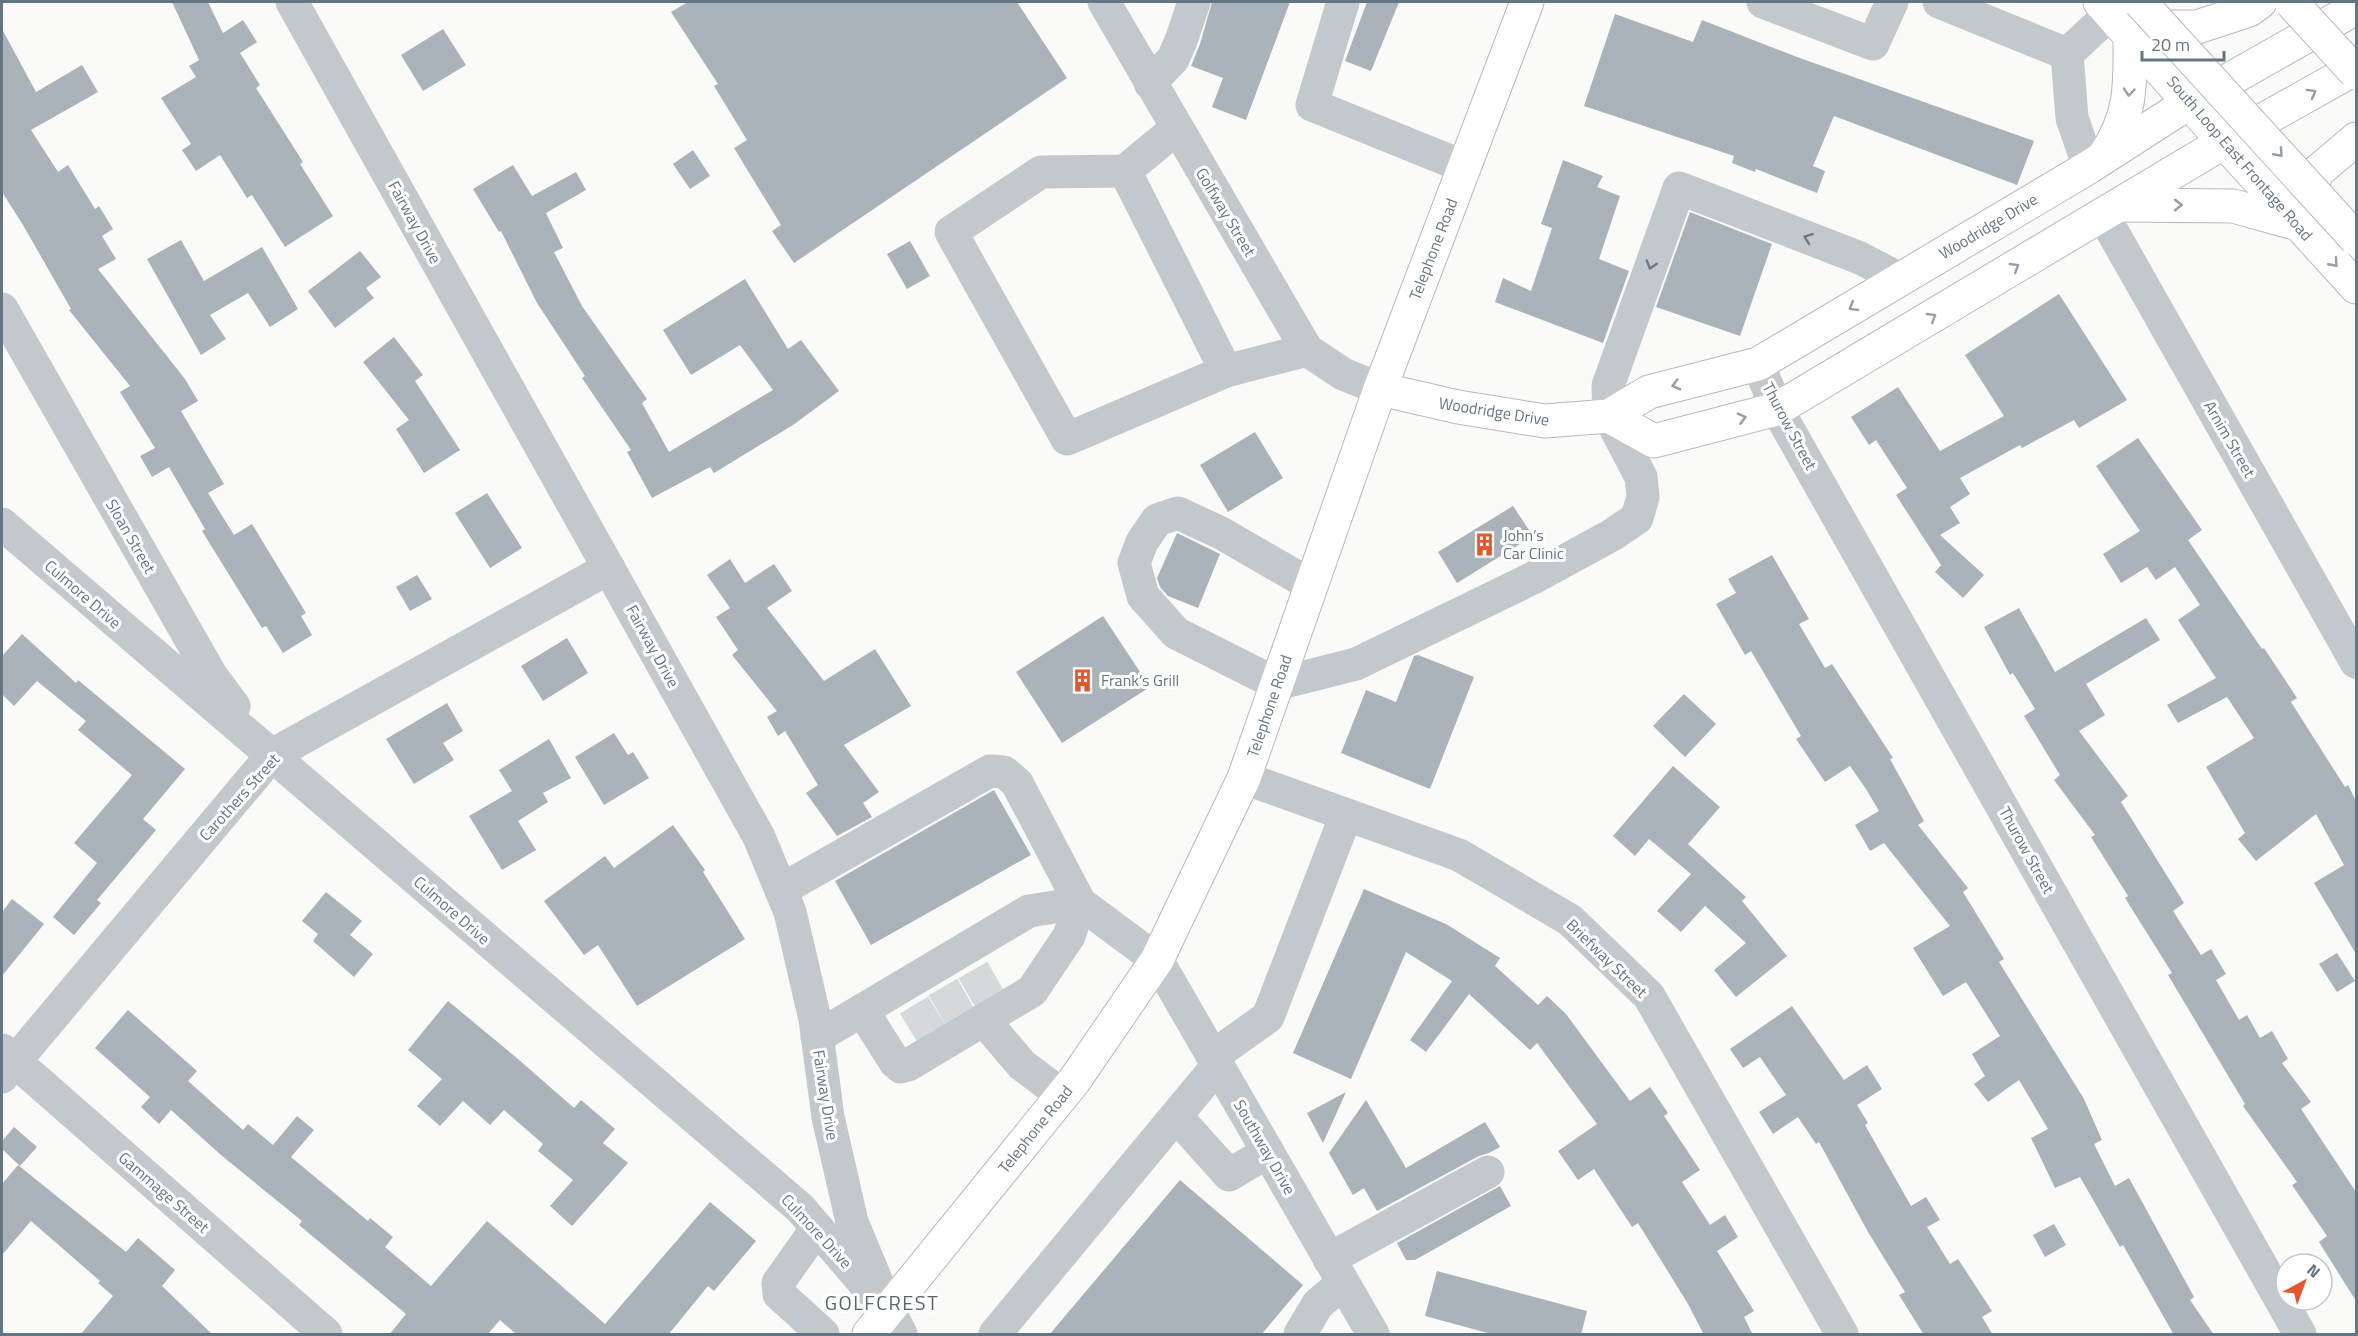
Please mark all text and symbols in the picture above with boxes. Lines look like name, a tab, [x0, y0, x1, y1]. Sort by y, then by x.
scale bar	[2142, 24, 2224, 62]
text: 20 m	[2151, 31, 2190, 58]
street label: South Loop East Frontage Road	[2161, 70, 2319, 246]
one-way arrow	[2123, 88, 2136, 97]
one-way arrow	[2306, 89, 2316, 100]
one-way arrow	[2272, 147, 2283, 157]
street label: Golfway Street	[1190, 163, 1262, 261]
street label: Fairway Drive	[382, 176, 448, 268]
street label: Woodridge Drive	[1934, 187, 2042, 265]
street label: Telephone Road	[1403, 195, 1463, 303]
one-way arrow	[2174, 199, 2183, 211]
one-way arrow	[1804, 233, 1814, 246]
one-way arrow	[2327, 257, 2338, 267]
one-way arrow	[1646, 259, 1658, 270]
one-way arrow	[2009, 263, 2019, 275]
one-way arrow	[1849, 300, 1859, 312]
one-way arrow	[1926, 312, 1936, 324]
one-way arrow	[1672, 378, 1682, 390]
street label: Thurow Street	[1757, 378, 1823, 474]
street label: Woodridge Drive	[1437, 390, 1551, 432]
street label: Arnim Street	[2198, 396, 2262, 482]
one-way arrow	[1737, 412, 1747, 425]
street label: Sloan Street	[100, 494, 162, 578]
place label: John’s Car Clinic	[1503, 523, 1564, 565]
building icon: John’s Car Clinic	[1472, 531, 1498, 557]
street label: Culmore Drive	[39, 554, 127, 634]
street label: Fairway Drive	[620, 600, 686, 692]
street label: Telephone Road	[1240, 651, 1298, 761]
building icon: Frank’s Grill	[1070, 667, 1096, 693]
place label: Frank’s Grill	[1101, 668, 1179, 692]
street label: Carothers Street	[193, 748, 285, 846]
street label: Thurow Street	[1993, 802, 2061, 898]
street label: Culmore Drive	[408, 870, 496, 950]
street label: Briefway Street	[1561, 913, 1653, 1003]
street label: Fairway Drive	[807, 1048, 845, 1142]
street label: Telephone Road	[992, 1080, 1078, 1178]
street label: Southway Drive	[1228, 1095, 1302, 1199]
street label: Gammage Street	[113, 1146, 215, 1239]
street label: Culmore Drive	[776, 1188, 858, 1274]
north arrow	[2274, 1252, 2334, 1312]
text: N	[2302, 1258, 2326, 1283]
district label: GOLFCREST	[825, 1287, 939, 1318]

